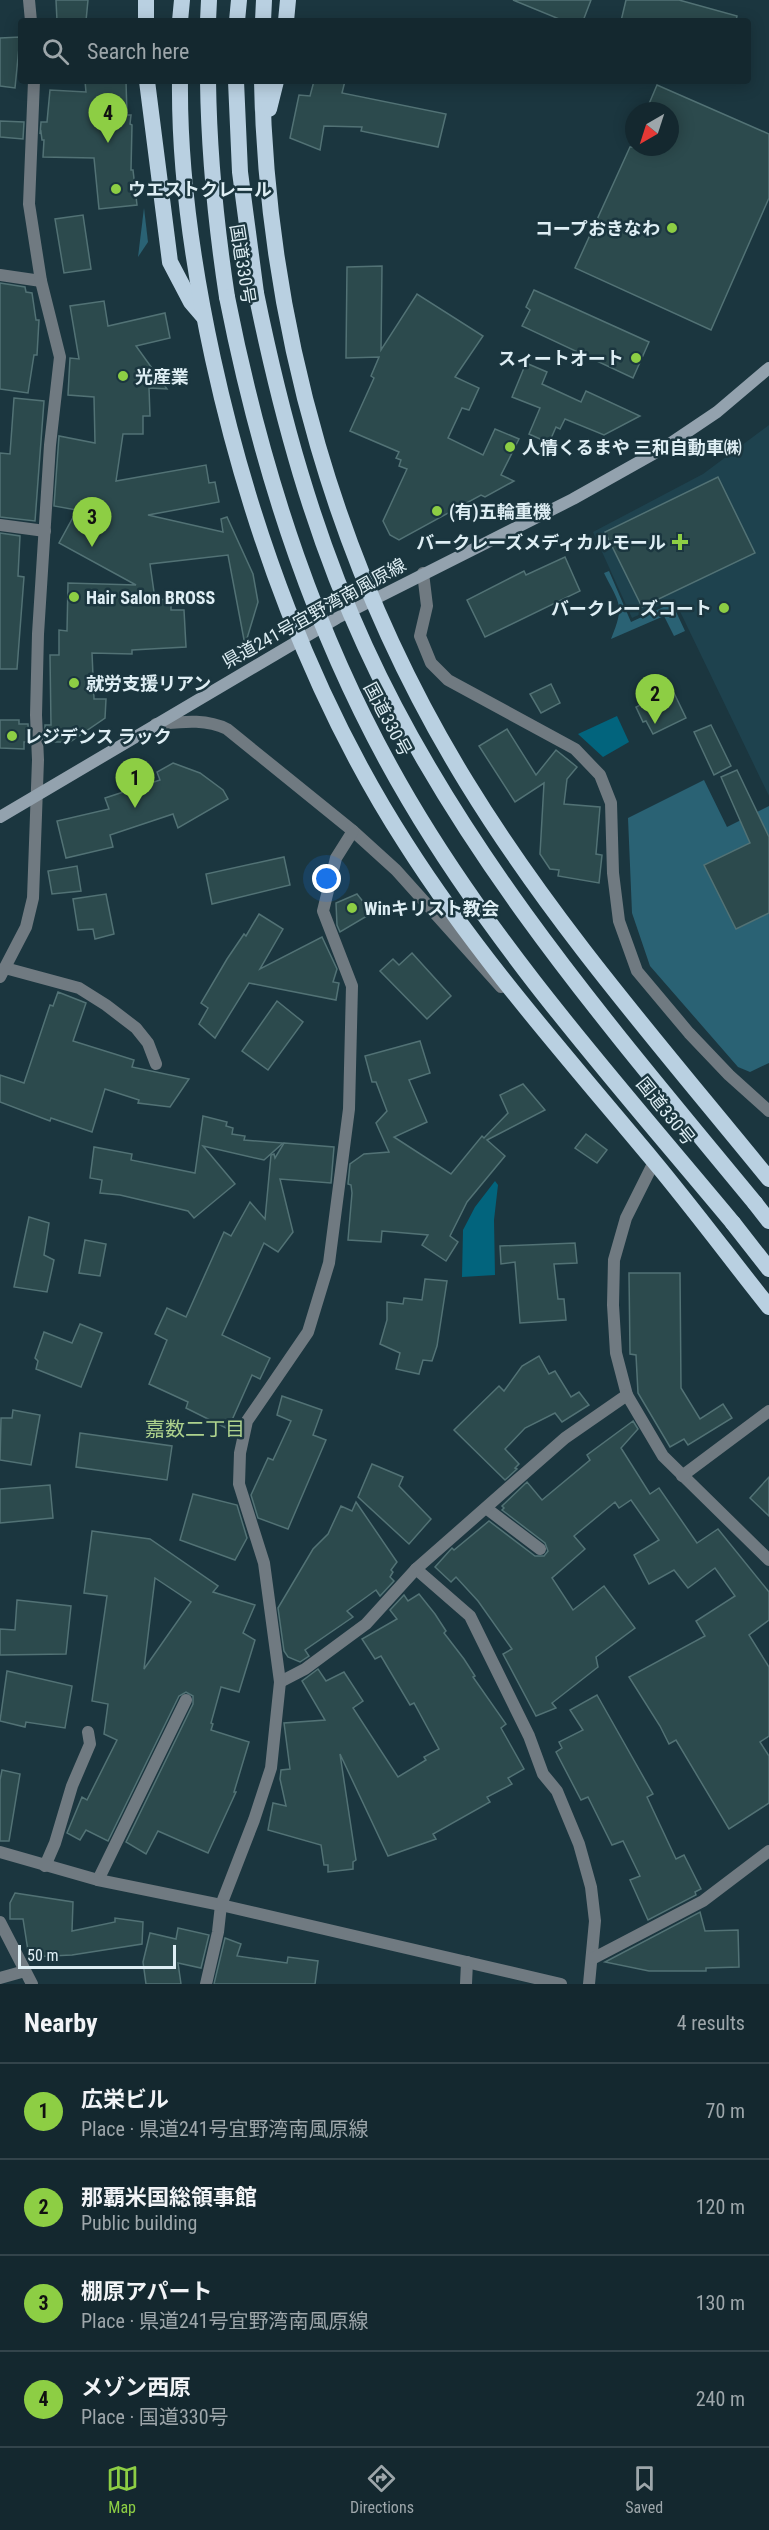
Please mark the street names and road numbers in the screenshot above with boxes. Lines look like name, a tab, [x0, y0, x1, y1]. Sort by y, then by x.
street label: 国道330号	[226, 223, 260, 305]
street label: 県道241号宜野湾南風原線	[219, 554, 409, 672]
street label: 国道330号	[360, 678, 416, 760]
street label: 国道330号	[632, 1073, 700, 1149]

